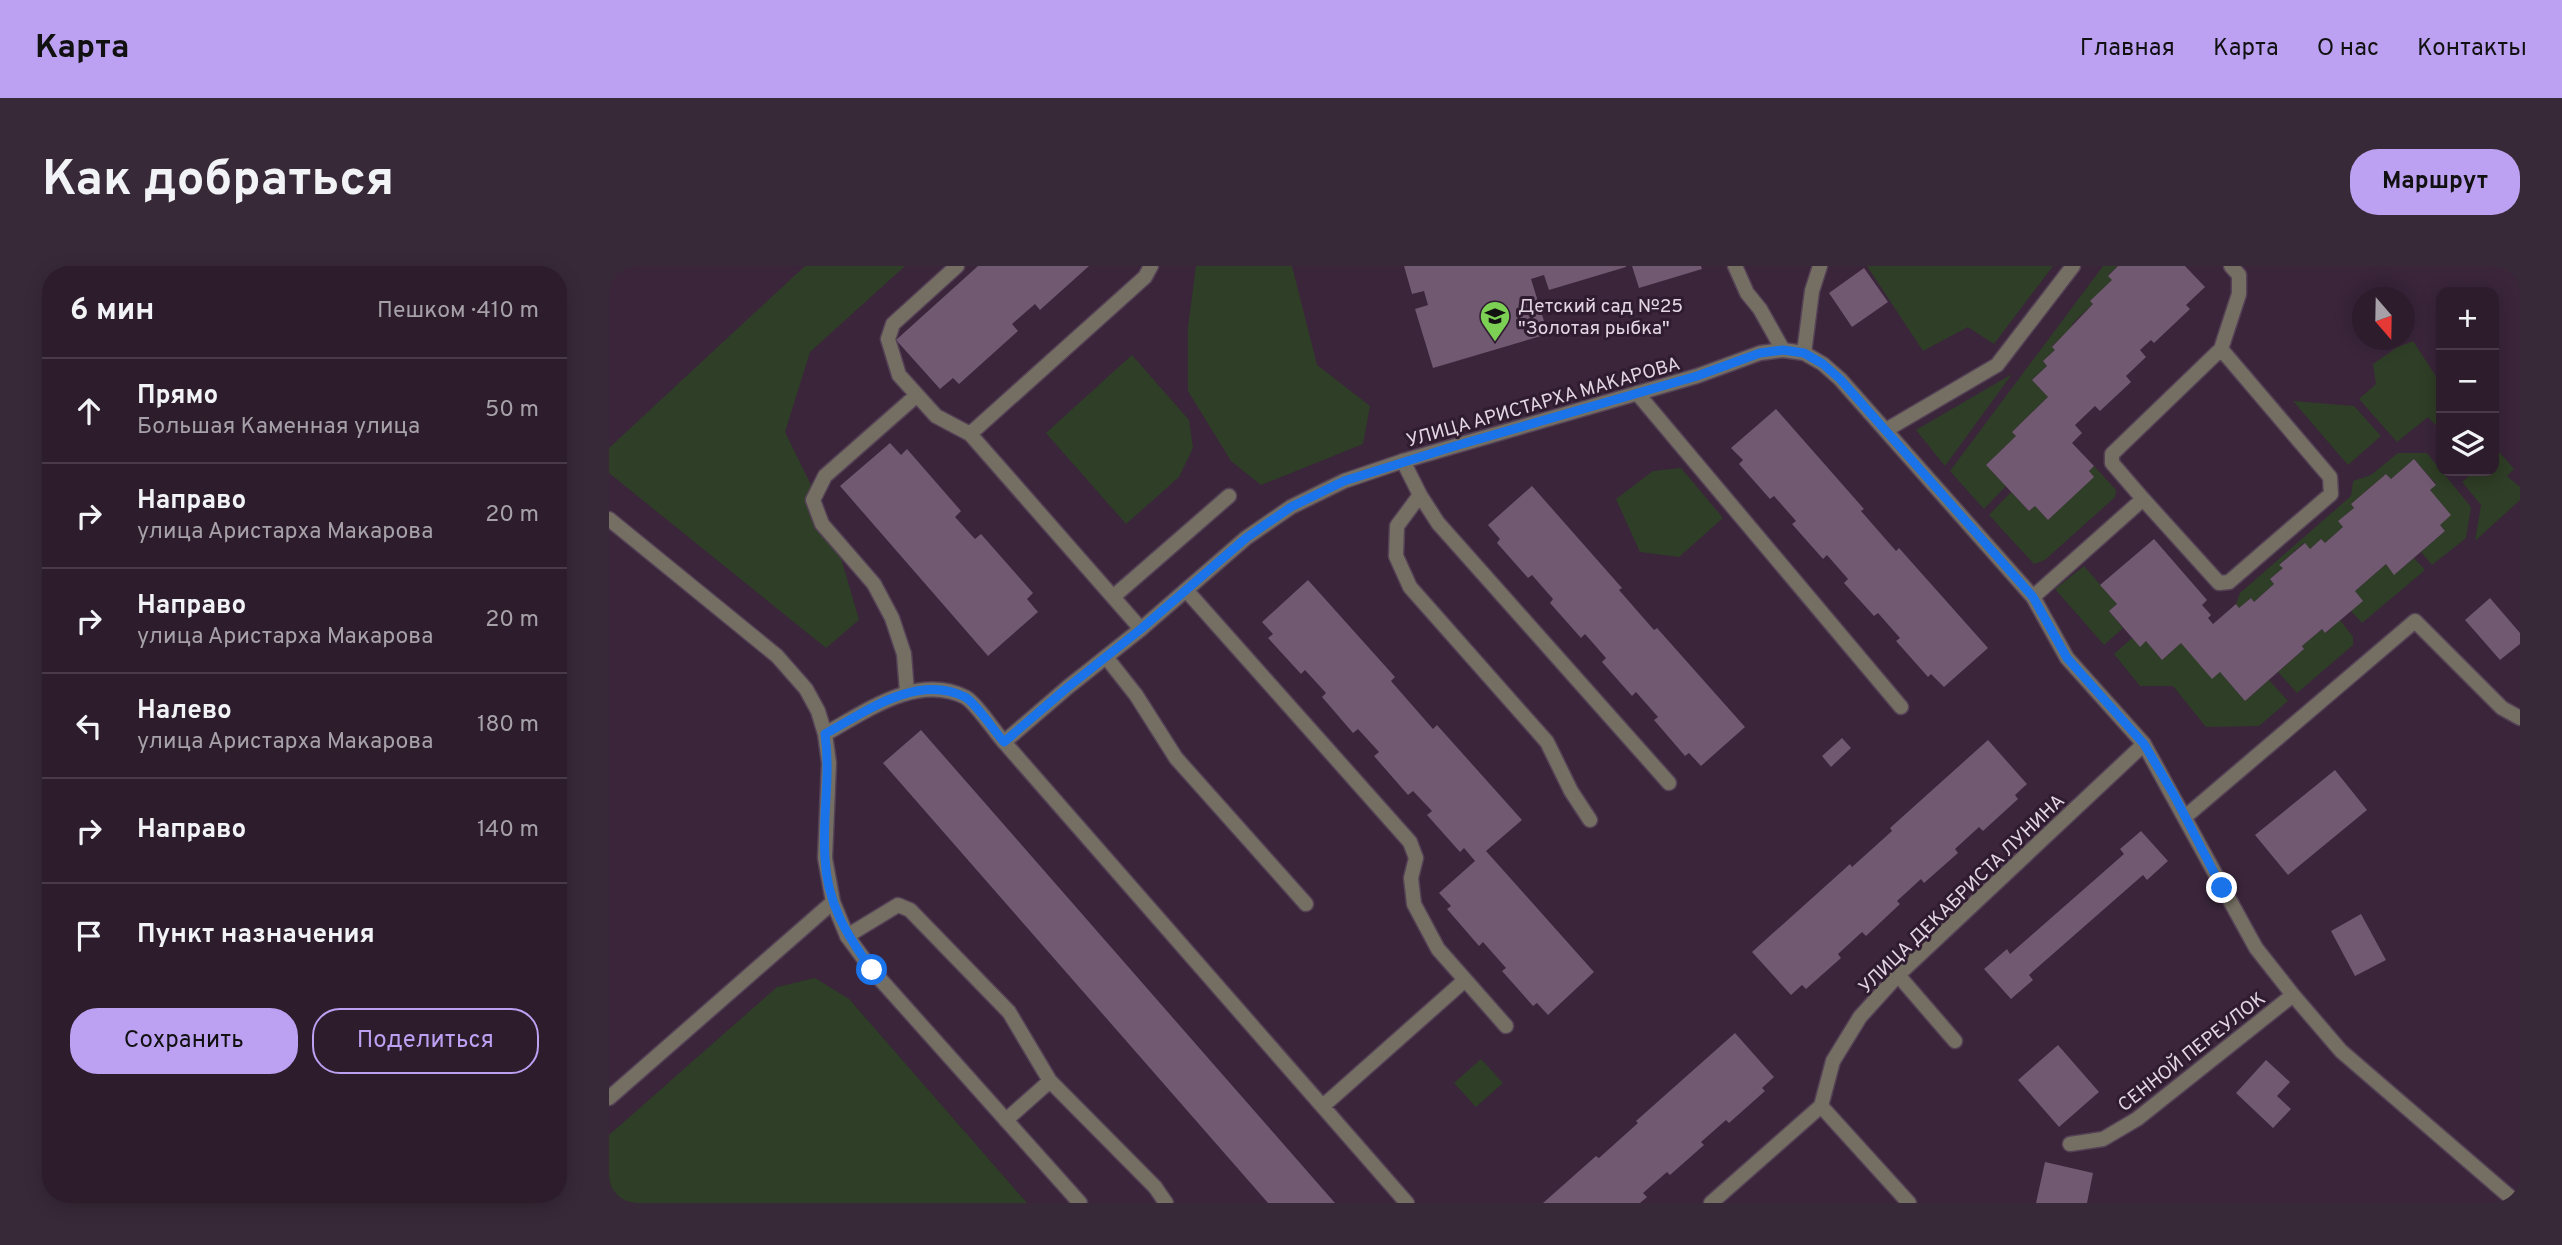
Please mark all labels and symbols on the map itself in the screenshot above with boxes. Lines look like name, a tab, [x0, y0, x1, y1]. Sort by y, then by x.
north arrow	[2352, 287, 2415, 350]
place label: Детский сад №25 "Золотая рыбка"	[1518, 295, 1683, 341]
school or university icon: Детский сад №25 "Золотая рыбка"	[1478, 299, 1512, 343]
street label: УЛИЦА АРИСТАРХА МАКАРОВА	[1404, 352, 1683, 454]
street label: УЛИЦА ДЕКАБРИСТА ЛУНИНА	[1854, 789, 2070, 999]
route end	[2206, 872, 2237, 903]
route start	[856, 954, 887, 985]
street label: СЕННОЙ ПЕРЕУЛОК	[2113, 987, 2271, 1118]

